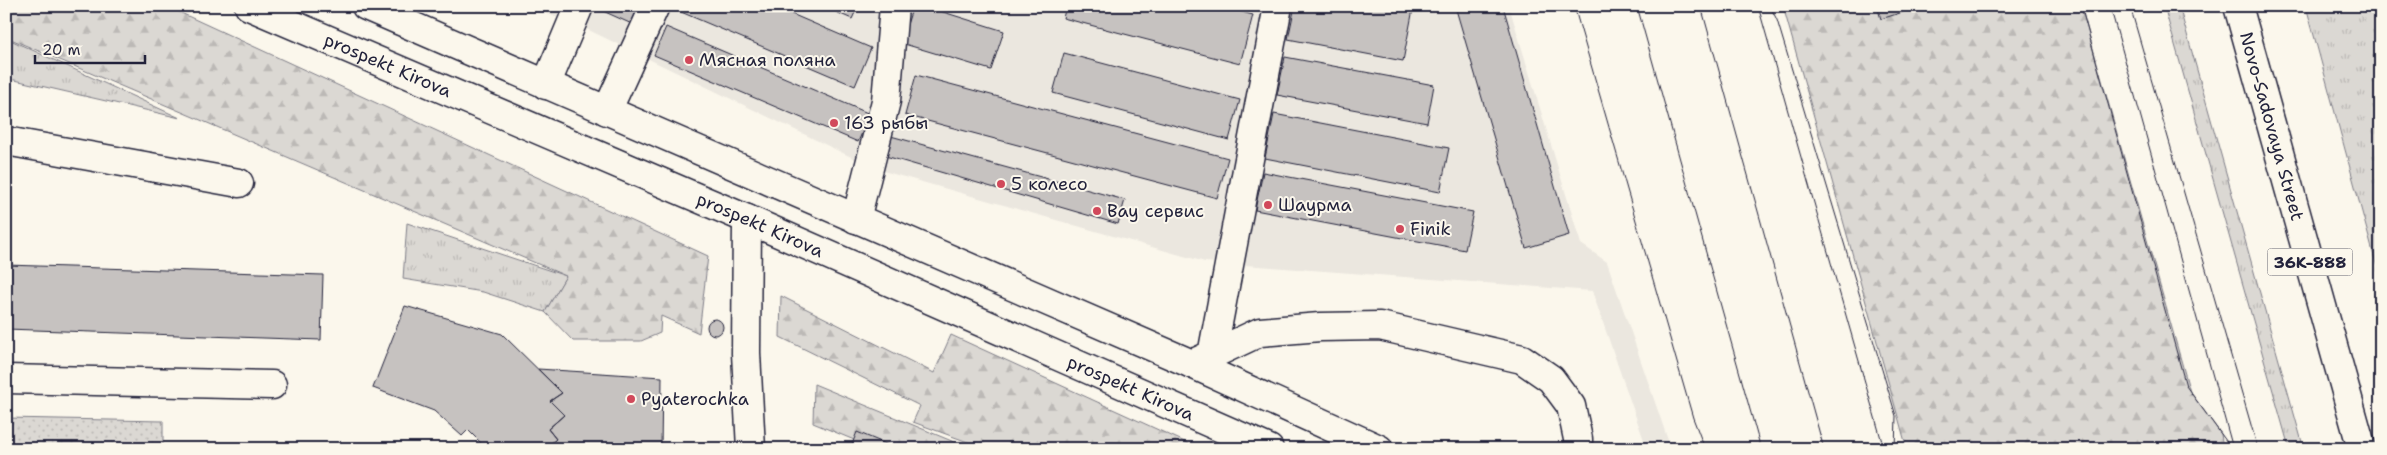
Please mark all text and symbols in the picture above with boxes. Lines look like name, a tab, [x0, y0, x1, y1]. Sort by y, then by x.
street label: prospekt Kirova	[321, 28, 455, 103]
street label: Novo-Sadovaya Street	[2234, 29, 2310, 224]
scale bar	[35, 32, 145, 64]
text: 20 m	[42, 40, 81, 60]
place label: Мясная поляна	[699, 48, 836, 72]
marker: Мясная поляна	[683, 54, 695, 66]
place label: 163 рыбы	[844, 111, 928, 135]
marker: 163 рыбы	[828, 117, 840, 129]
place label: 5 колесо	[1011, 172, 1088, 196]
marker: 5 колесо	[995, 178, 1007, 190]
street label: prospekt Kirova	[693, 187, 827, 263]
place label: Шаурма	[1278, 193, 1352, 217]
place label: Вау сервис	[1107, 199, 1204, 223]
marker: Шаурма	[1262, 199, 1274, 211]
marker: Вау сервис	[1091, 205, 1103, 217]
place label: Finik	[1410, 217, 1451, 241]
marker: Finik	[1394, 223, 1406, 235]
road number: 36К-888	[2268, 248, 2352, 276]
street label: prospekt Kirova	[1064, 350, 1198, 426]
place label: Pyaterochka	[641, 387, 749, 411]
marker: Pyaterochka	[625, 393, 637, 405]

